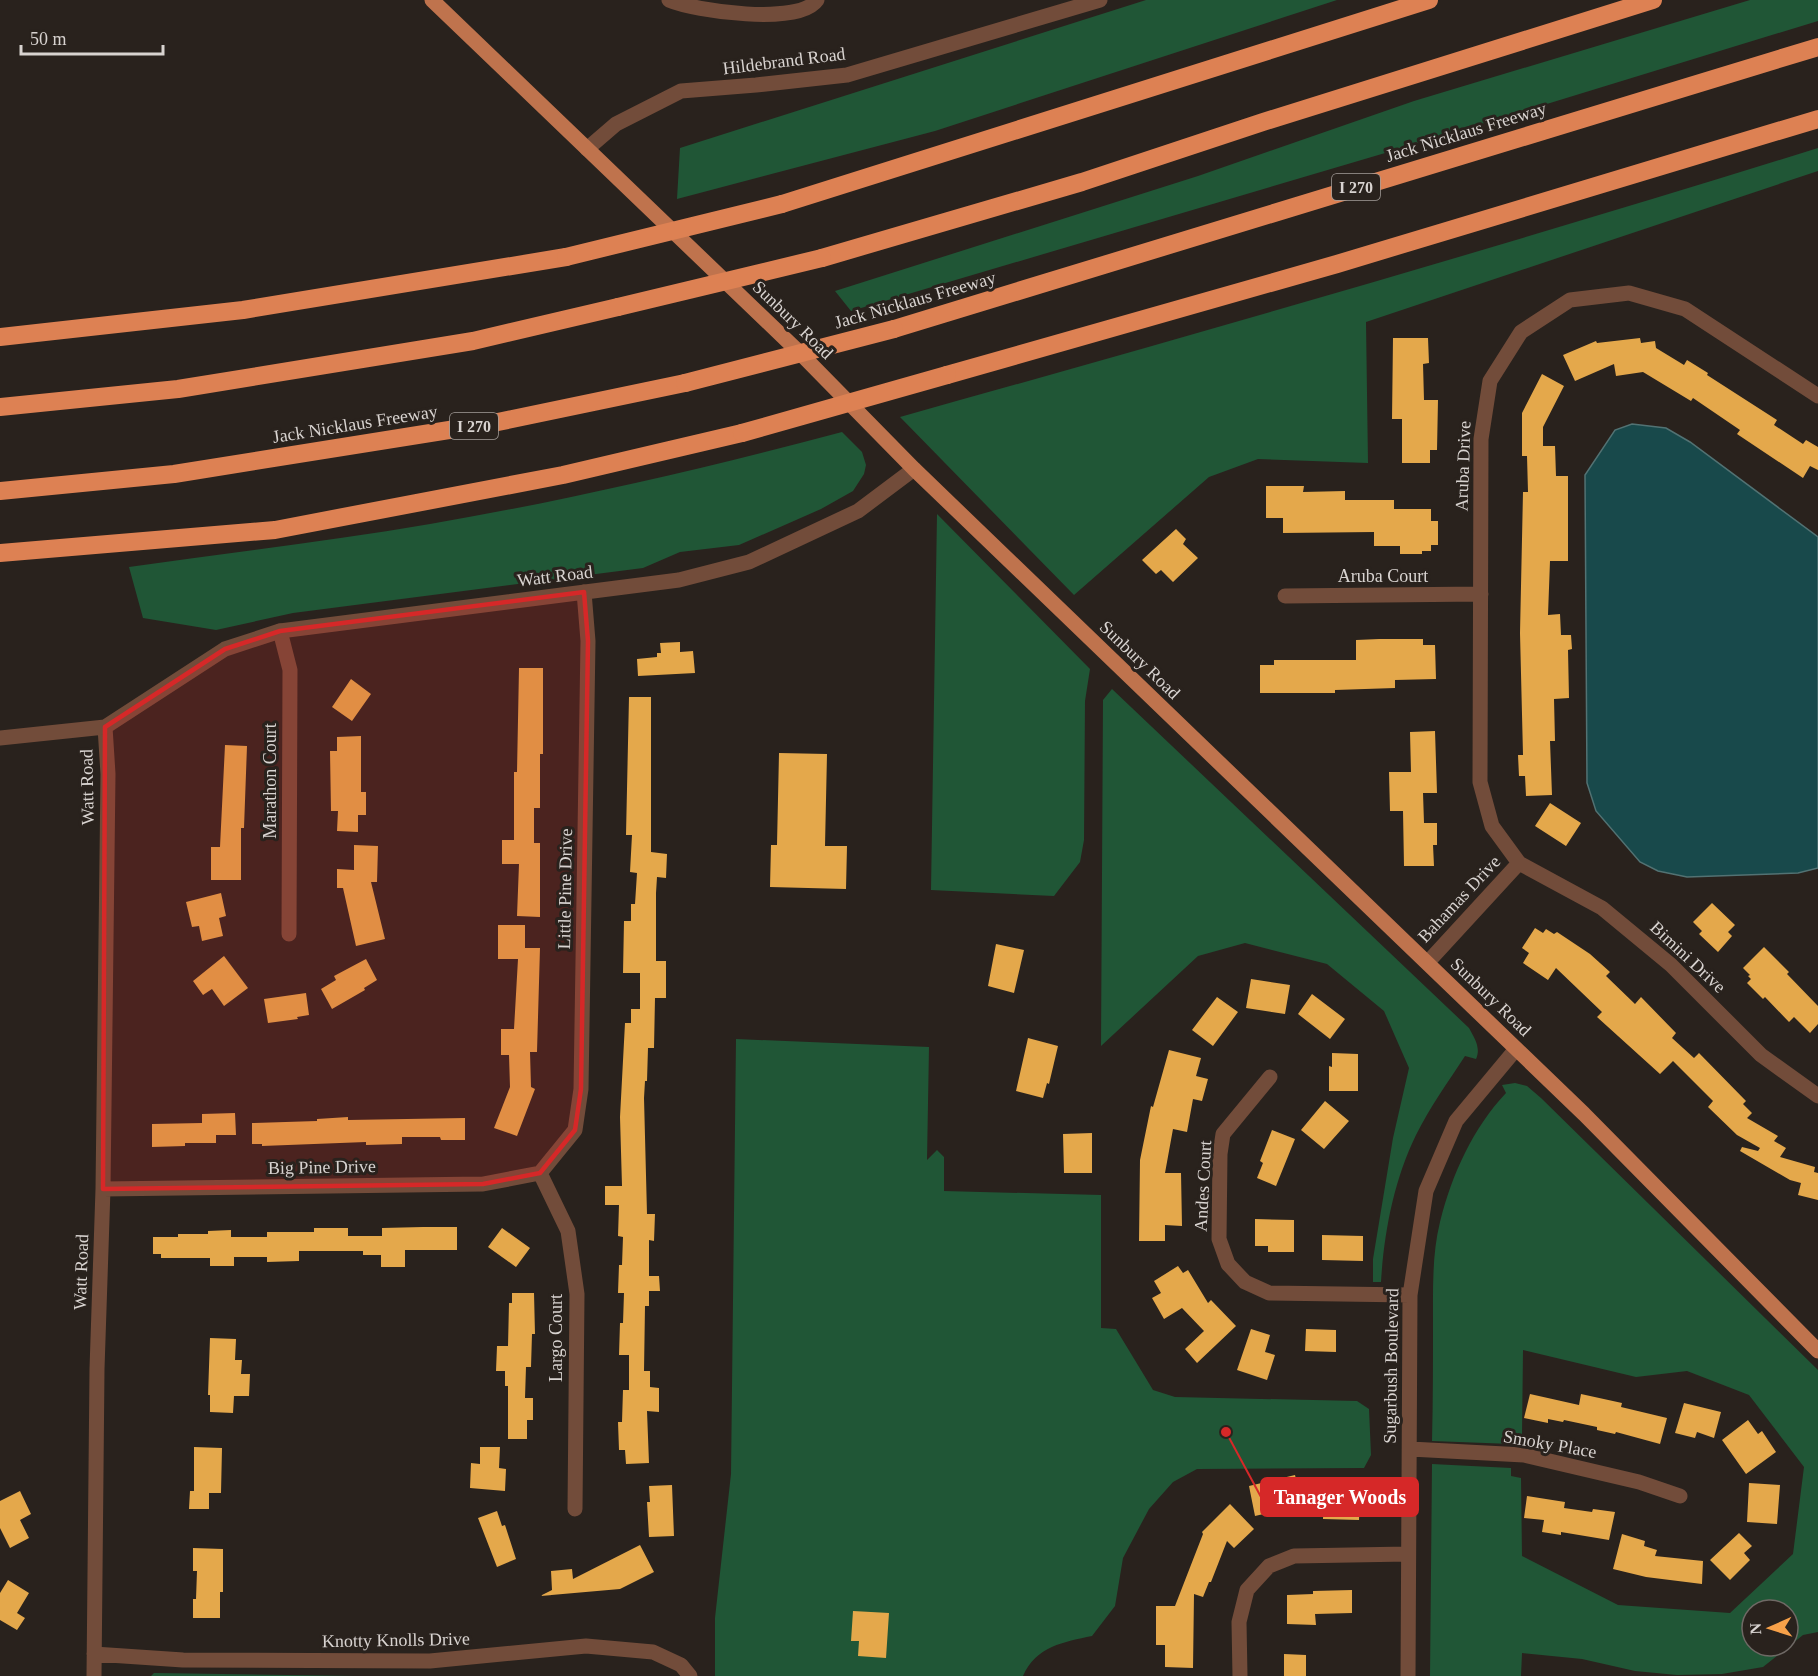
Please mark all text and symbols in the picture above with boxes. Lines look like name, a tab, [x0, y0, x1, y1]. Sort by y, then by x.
scale bar	[21, 18, 164, 56]
text: 50 m	[30, 29, 67, 49]
street label: Hildebrand Road	[722, 44, 846, 78]
street label: Jack Nicklaus Freeway	[1383, 98, 1549, 166]
road number: I 270	[1332, 174, 1380, 200]
street label: Jack Nicklaus Freeway	[832, 267, 998, 333]
street label: Sunbury Road	[749, 277, 837, 363]
street label: Jack Nicklaus Freeway	[271, 401, 439, 447]
road number: I 270	[450, 413, 498, 439]
street label: Aruba Drive	[1451, 420, 1475, 512]
street label: Watt Road	[516, 561, 594, 591]
street label: Aruba Court	[1338, 566, 1428, 586]
street label: Sunbury Road	[1096, 617, 1184, 703]
street label: Marathon Court	[260, 723, 280, 839]
street label: Watt Road	[76, 749, 98, 825]
street label: Little Pine Drive	[554, 828, 576, 950]
street label: Bahamas Drive	[1414, 851, 1504, 947]
street label: Bimini Drive	[1646, 917, 1730, 997]
street label: Sunbury Road	[1447, 954, 1535, 1040]
street label: Andes Court	[1191, 1140, 1215, 1232]
street label: Big Pine Drive	[268, 1156, 376, 1178]
street label: Watt Road	[70, 1234, 92, 1310]
street label: Sugarbush Boulevard	[1380, 1288, 1402, 1444]
street label: Largo Court	[546, 1294, 566, 1382]
street label: Smoky Place	[1502, 1426, 1598, 1462]
callout: Tanager Woods	[1261, 1478, 1418, 1516]
text: Tanager Woods	[1274, 1486, 1406, 1509]
north arrow	[1740, 1598, 1800, 1658]
text: N	[1747, 1622, 1764, 1635]
street label: Knotty Knolls Drive	[322, 1629, 470, 1651]

